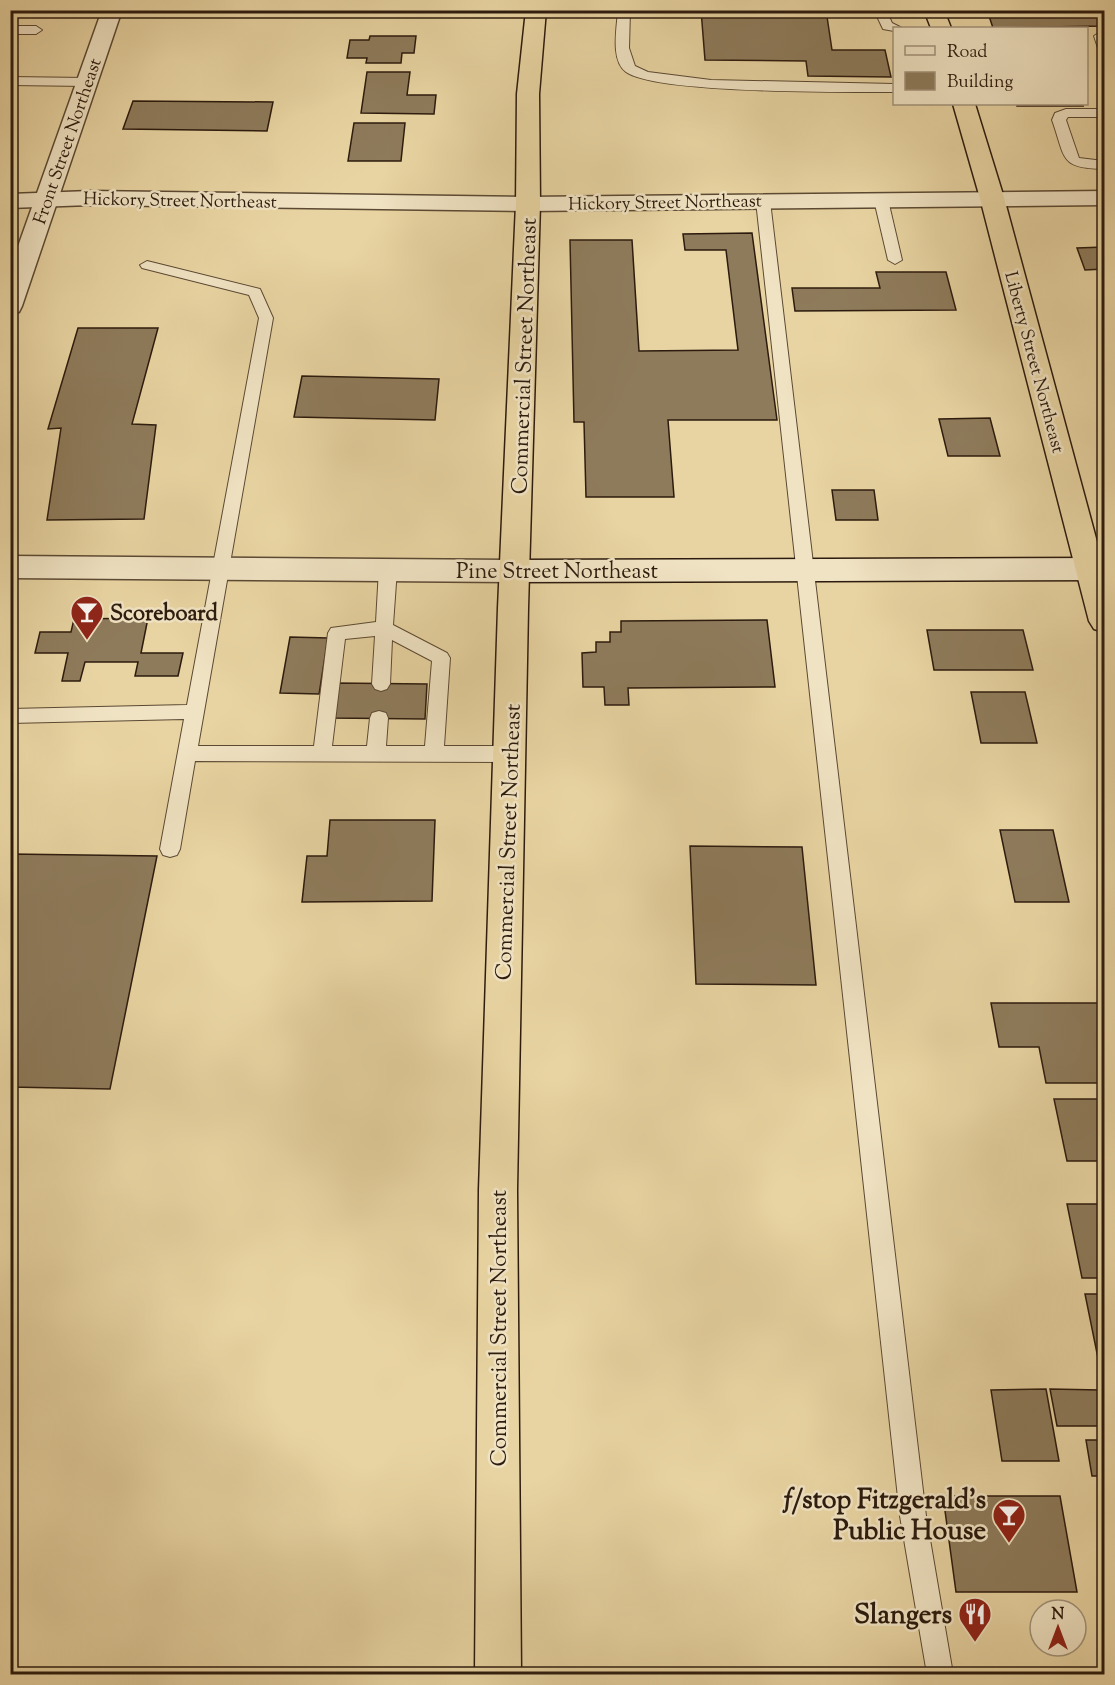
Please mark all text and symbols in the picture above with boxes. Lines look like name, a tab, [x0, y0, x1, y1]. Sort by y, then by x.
legend	[893, 27, 1088, 105]
text: Road	[947, 40, 987, 66]
street label: Front Street Northeast	[28, 55, 110, 228]
text: Building	[947, 70, 1013, 96]
street label: Hickory Street Northeast	[83, 187, 277, 217]
street label: Hickory Street Northeast	[568, 189, 762, 219]
street label: Commercial Street Northeast	[505, 217, 547, 495]
street label: Liberty Street Northeast	[996, 269, 1070, 456]
street label: Pine Street Northeast	[456, 557, 658, 589]
bar icon: Scoreboard	[69, 594, 105, 641]
place label: Scoreboard	[110, 599, 219, 631]
street label: Commercial Street Northeast	[489, 703, 531, 981]
street label: Commercial Street Northeast	[485, 1189, 517, 1466]
place label: ƒ/stop Fitzgerald's Public House	[782, 1482, 986, 1552]
bar icon: ƒ/stop Fitzgerald's Public House	[991, 1497, 1027, 1544]
restaurant icon: Slangers	[957, 1596, 993, 1643]
place label: Slangers	[854, 1597, 952, 1636]
north arrow	[1028, 1598, 1088, 1658]
text: N	[1052, 1604, 1065, 1627]

